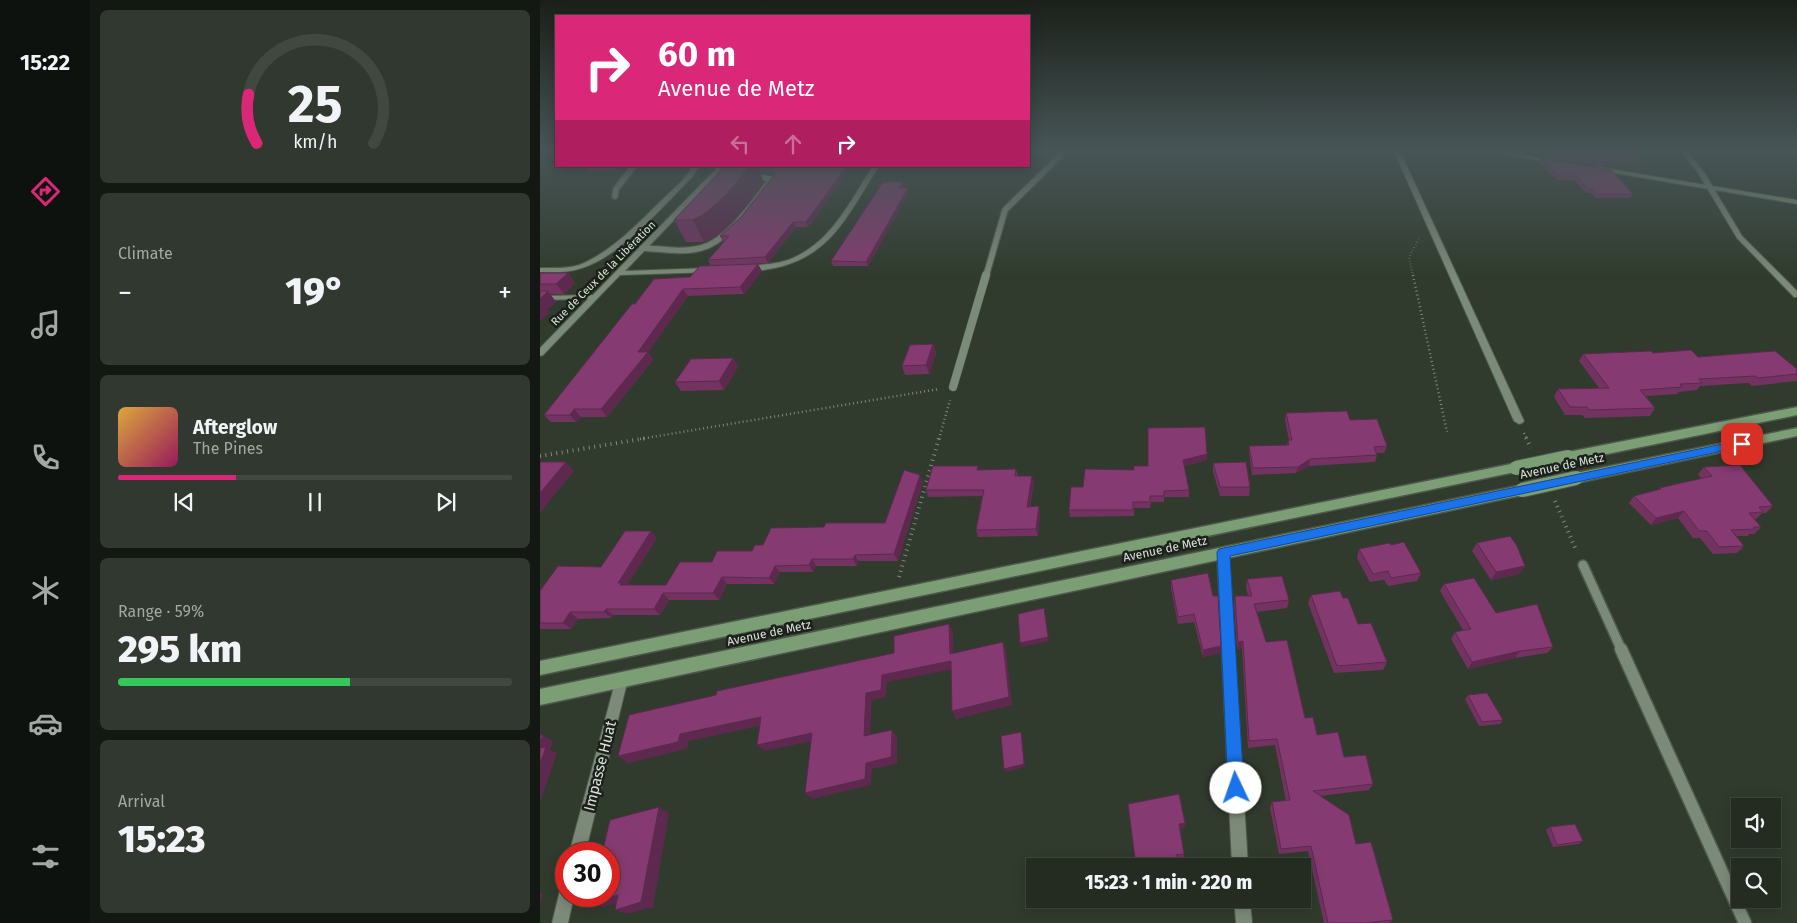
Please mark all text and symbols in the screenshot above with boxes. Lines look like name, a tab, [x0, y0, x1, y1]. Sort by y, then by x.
text: 60 m	[658, 33, 736, 75]
icon: right	[575, 35, 640, 100]
text: 15:22	[20, 49, 70, 76]
text: 25	[288, 73, 342, 136]
text: Avenue de Metz	[658, 75, 815, 102]
icon: left	[726, 130, 754, 158]
icon: ahead	[779, 130, 807, 158]
icon: right	[832, 130, 860, 158]
text: km/h	[293, 131, 337, 153]
icon: directions	[28, 174, 63, 209]
street label: Rue de Ceux de la Libération	[548, 218, 658, 328]
text: Climate	[118, 244, 173, 263]
text: 19°	[285, 268, 345, 314]
text: −	[118, 276, 132, 309]
text: +	[498, 276, 512, 309]
icon: music	[28, 307, 63, 342]
text: Afterglow	[193, 416, 277, 439]
pin	[1721, 423, 1763, 465]
icon: arrive	[1728, 430, 1756, 458]
text: The Pines	[193, 439, 263, 458]
icon: phone	[28, 440, 63, 475]
street label: Avenue de Metz	[1519, 450, 1605, 482]
icon: previous	[170, 488, 198, 516]
icon: pause	[301, 488, 329, 516]
icon: next	[432, 488, 460, 516]
street label: Avenue de Metz	[1122, 533, 1208, 565]
icon: climate	[28, 573, 63, 608]
text: Range · 59%	[118, 602, 204, 621]
street label: Avenue de Metz	[726, 617, 812, 649]
text: 295 km	[118, 626, 242, 672]
icon: car	[28, 706, 63, 741]
street label: Impasse Huat	[580, 718, 620, 813]
position arrow	[1209, 761, 1261, 813]
text: Arrival	[118, 792, 165, 811]
map controls	[1731, 798, 1781, 908]
button: sound	[1731, 798, 1781, 848]
text: 15:23	[118, 816, 206, 862]
icon: filters	[28, 839, 63, 874]
speed limit sign: 30	[555, 842, 620, 907]
button: search	[1731, 858, 1781, 908]
text: 15:23 · 1 min · 220 m	[1085, 871, 1252, 894]

